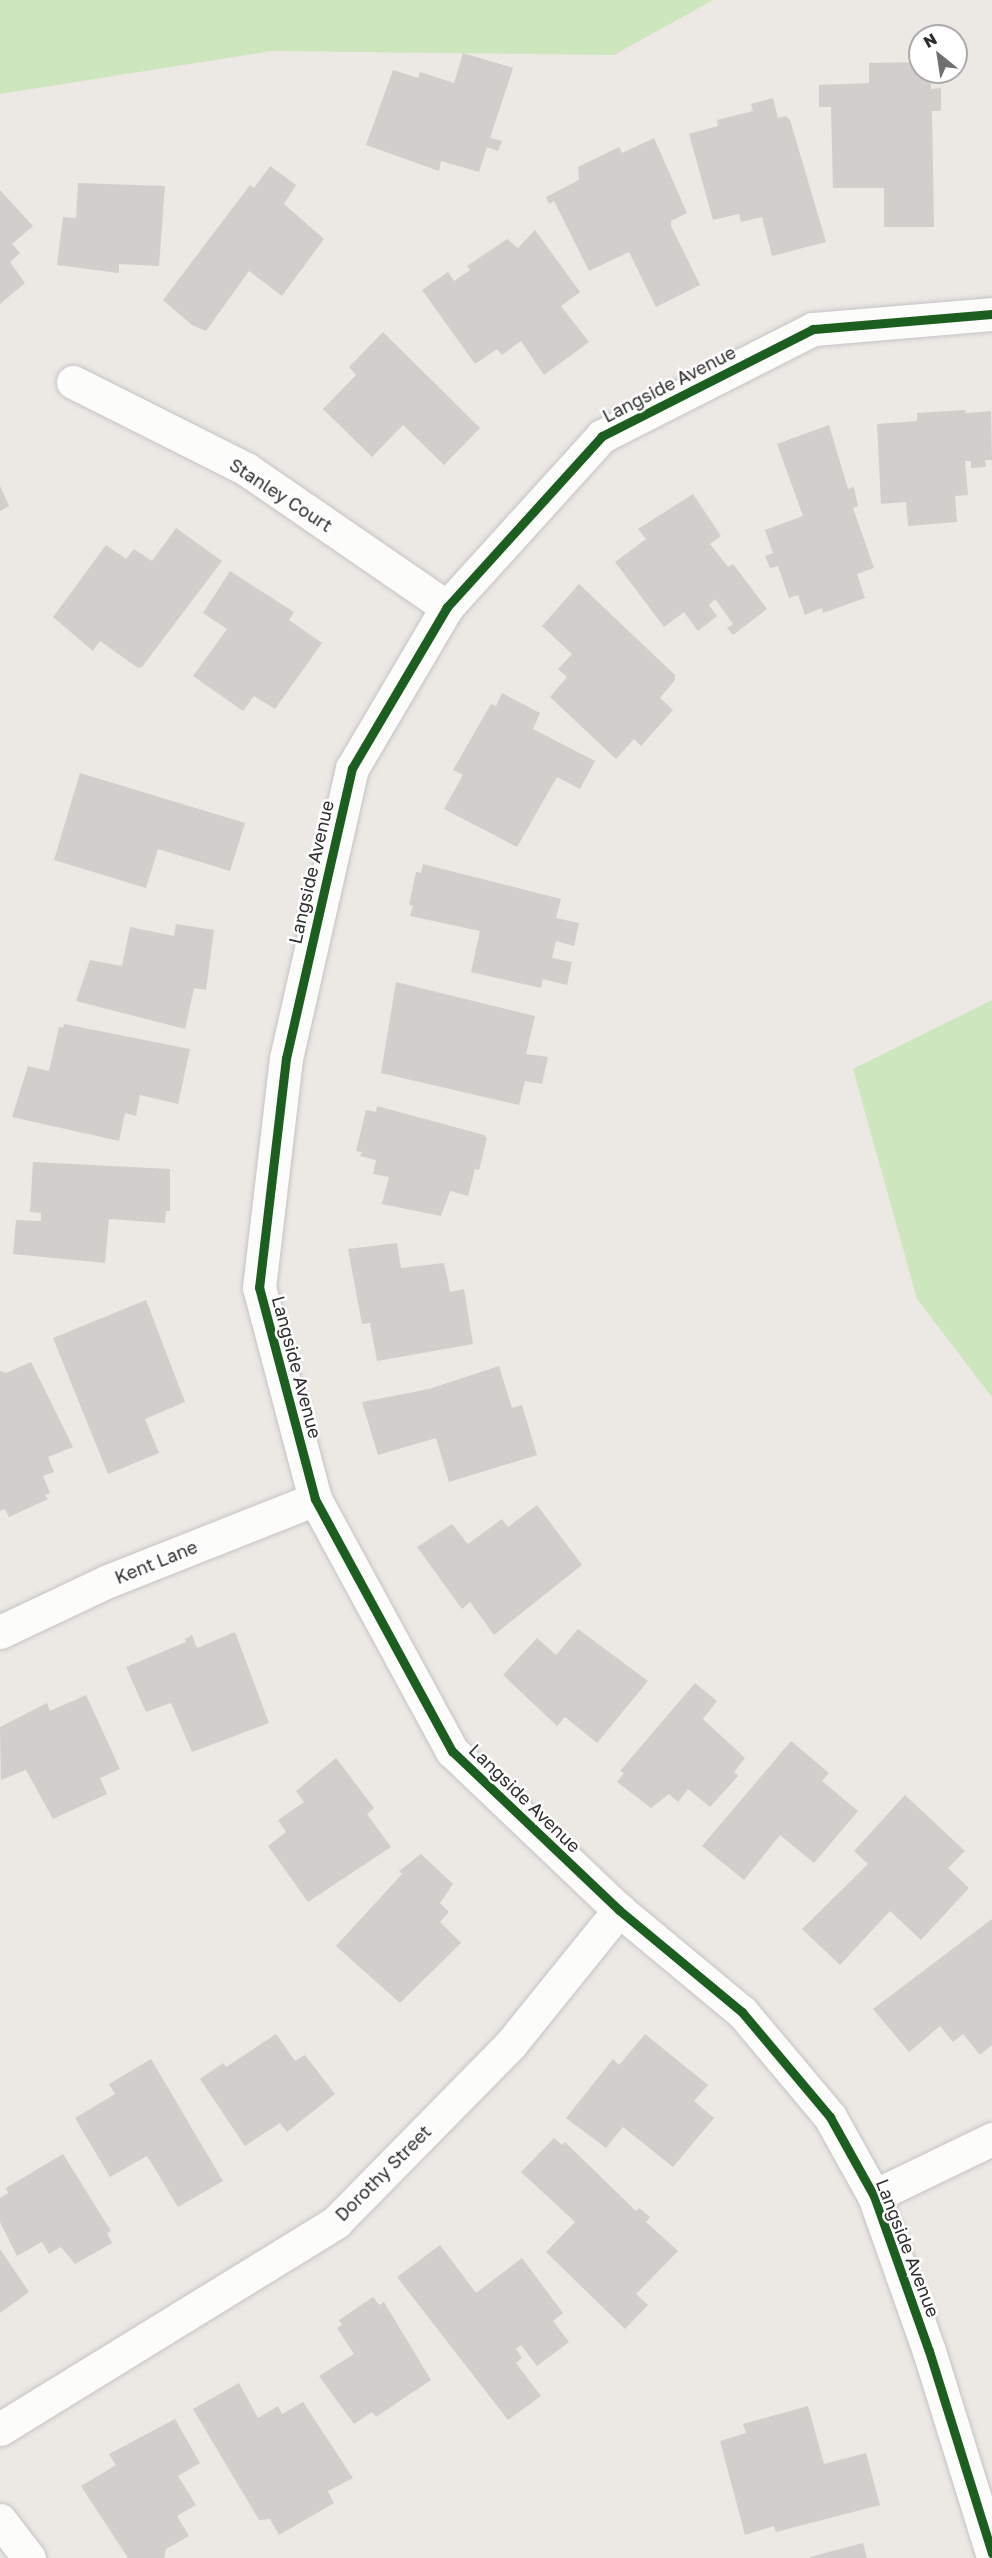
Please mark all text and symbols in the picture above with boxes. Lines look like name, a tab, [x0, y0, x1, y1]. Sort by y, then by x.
north arrow	[908, 24, 968, 84]
text: N	[920, 28, 940, 52]
street label: Langside Avenue	[599, 341, 739, 427]
street label: Stanley Court	[225, 454, 337, 536]
street label: Langside Avenue	[284, 798, 338, 946]
street label: Langside Avenue	[268, 1293, 326, 1441]
street label: Kent Lane	[112, 1536, 200, 1588]
street label: Langside Avenue	[465, 1739, 585, 1857]
street label: Dorothy Street	[331, 2121, 435, 2225]
street label: Langside Avenue	[872, 2176, 944, 2320]

